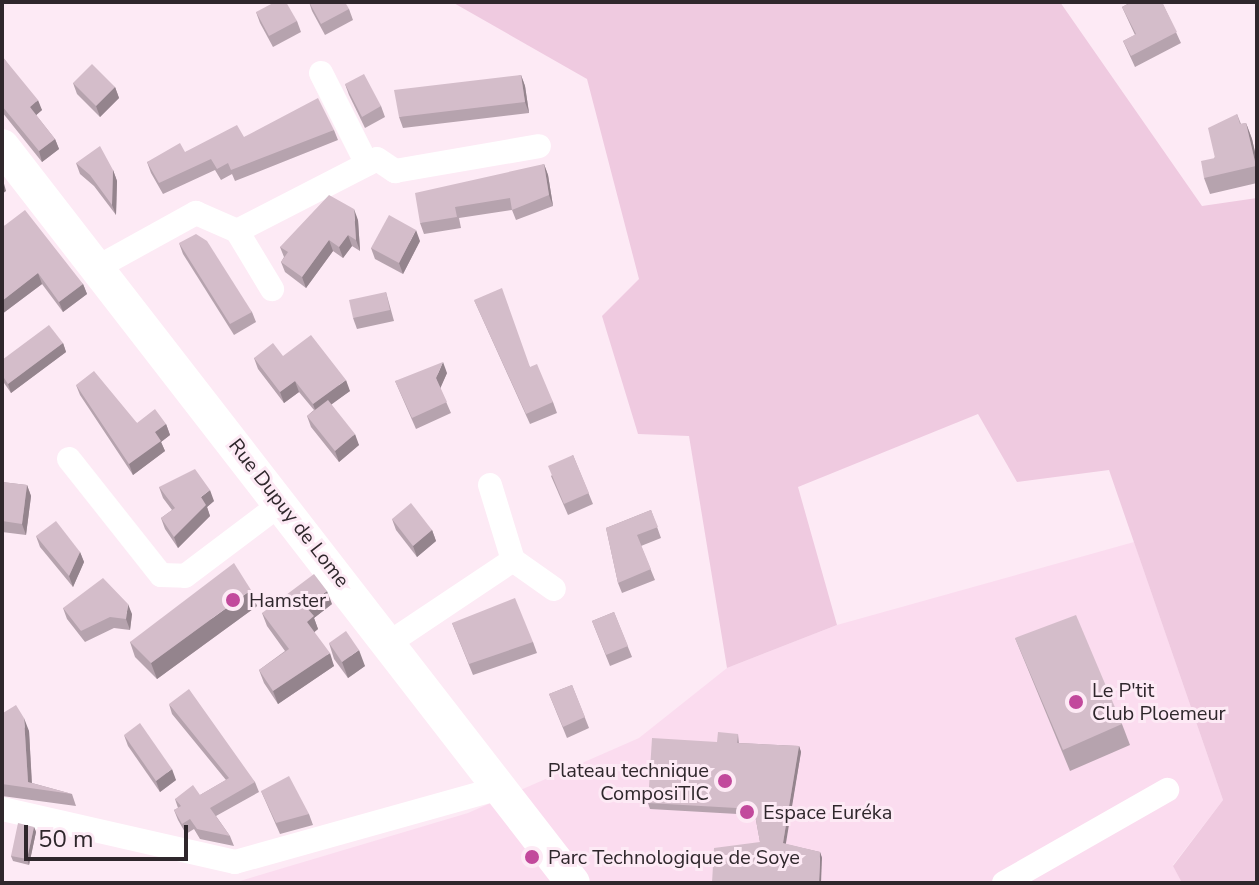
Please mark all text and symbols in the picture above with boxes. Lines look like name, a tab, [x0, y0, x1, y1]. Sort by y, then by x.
street label: Rue Dupuy de Lome	[224, 434, 354, 592]
place label: Hamster	[249, 588, 326, 612]
marker: Hamster	[224, 591, 242, 609]
place label: Le P'tit Club Ploemeur	[1092, 678, 1226, 725]
marker: Le P'tit Club Ploemeur	[1067, 693, 1085, 711]
place label: Plateau technique ComposiTIC	[548, 758, 709, 805]
marker: Plateau technique ComposiTIC	[716, 772, 734, 790]
place label: Espace Euréka	[763, 800, 892, 824]
marker: Espace Euréka	[738, 803, 756, 821]
scale bar	[28, 809, 192, 859]
text: 50 m	[38, 823, 94, 855]
place label: Parc Technologique de Soye	[548, 845, 800, 869]
marker: Parc Technologique de Soye	[523, 848, 541, 866]

